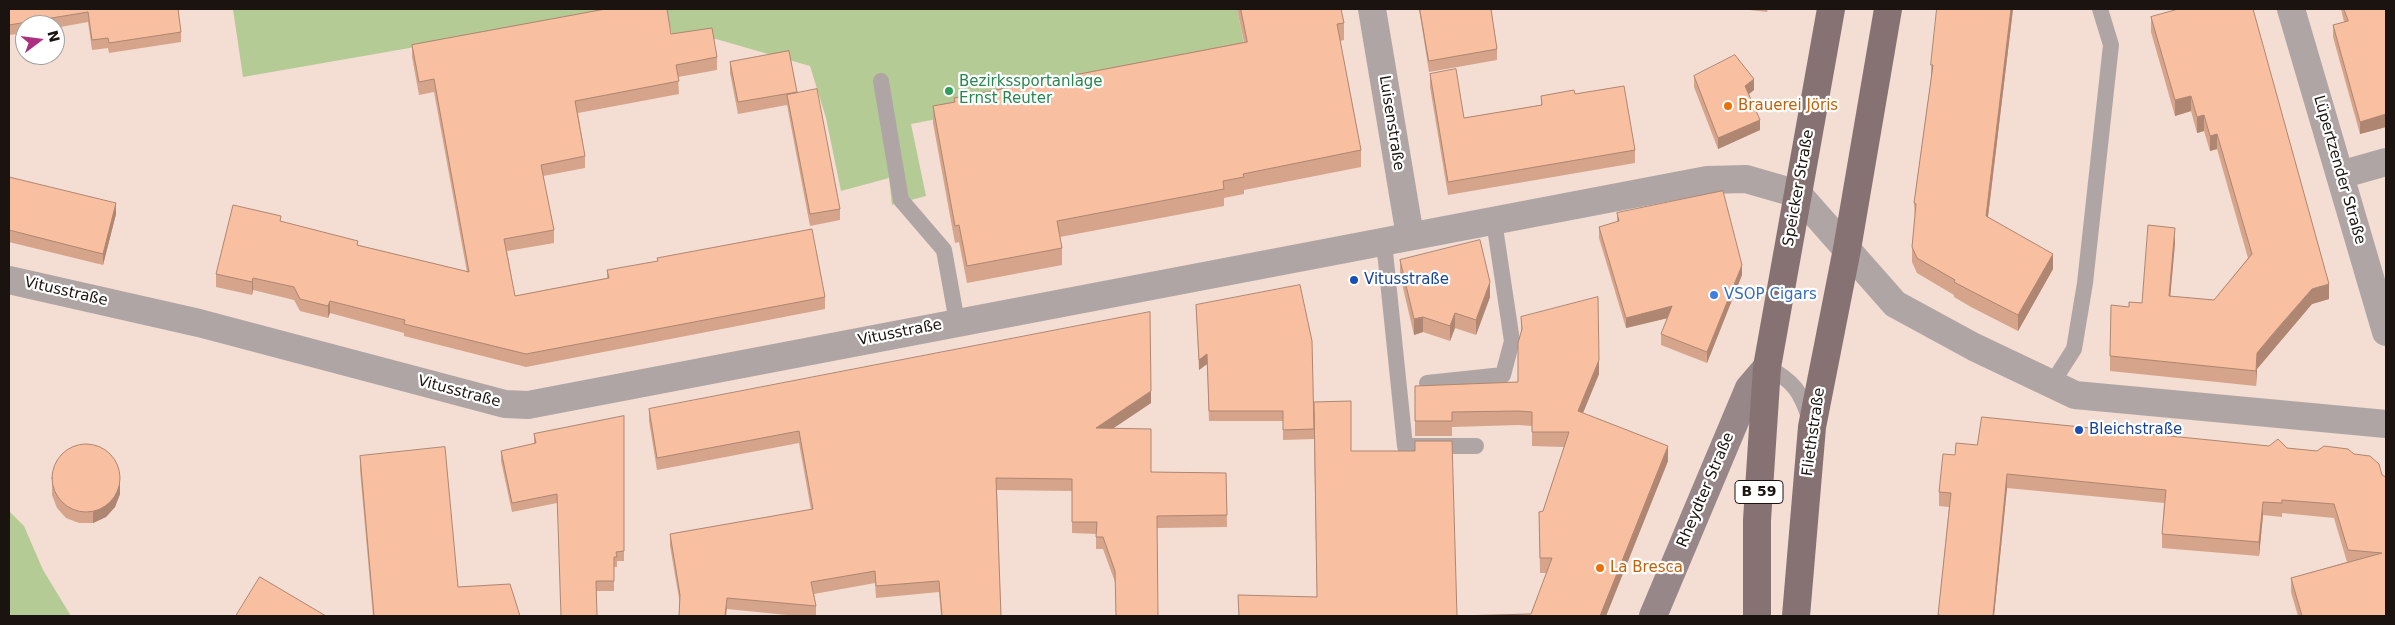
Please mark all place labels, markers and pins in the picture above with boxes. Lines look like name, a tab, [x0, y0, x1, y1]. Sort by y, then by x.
place label: Bezirkssportanlage Ernst Reuter	[959, 73, 1103, 108]
marker: Bezirkssportanlage Ernst Reuter	[943, 85, 955, 97]
place label: Brauerei Jöris	[1738, 97, 1838, 115]
marker: Brauerei Jöris	[1722, 100, 1734, 112]
place label: Vitusstraße	[1364, 271, 1449, 289]
marker: Vitusstraße	[1348, 274, 1360, 286]
place label: VSOP Cigars	[1724, 286, 1817, 304]
marker: VSOP Cigars	[1708, 289, 1720, 301]
place label: Bleichstraße	[2089, 421, 2182, 439]
marker: Bleichstraße	[2073, 424, 2085, 436]
place label: La Bresca	[1610, 559, 1683, 577]
marker: La Bresca	[1594, 562, 1606, 574]

